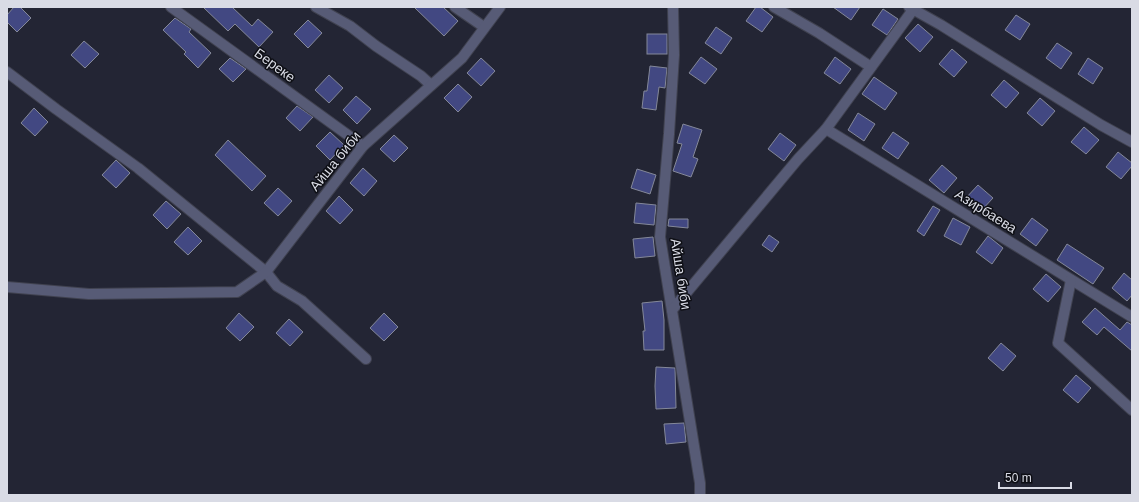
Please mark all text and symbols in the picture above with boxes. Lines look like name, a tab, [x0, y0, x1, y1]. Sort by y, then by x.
street label: Береке	[251, 45, 299, 85]
street label: Айша биби	[306, 128, 364, 194]
street label: Азирбаева	[952, 186, 1020, 236]
street label: Айша биби	[667, 237, 695, 311]
scale bar	[999, 464, 1071, 490]
text: 50 m	[1005, 471, 1032, 485]

